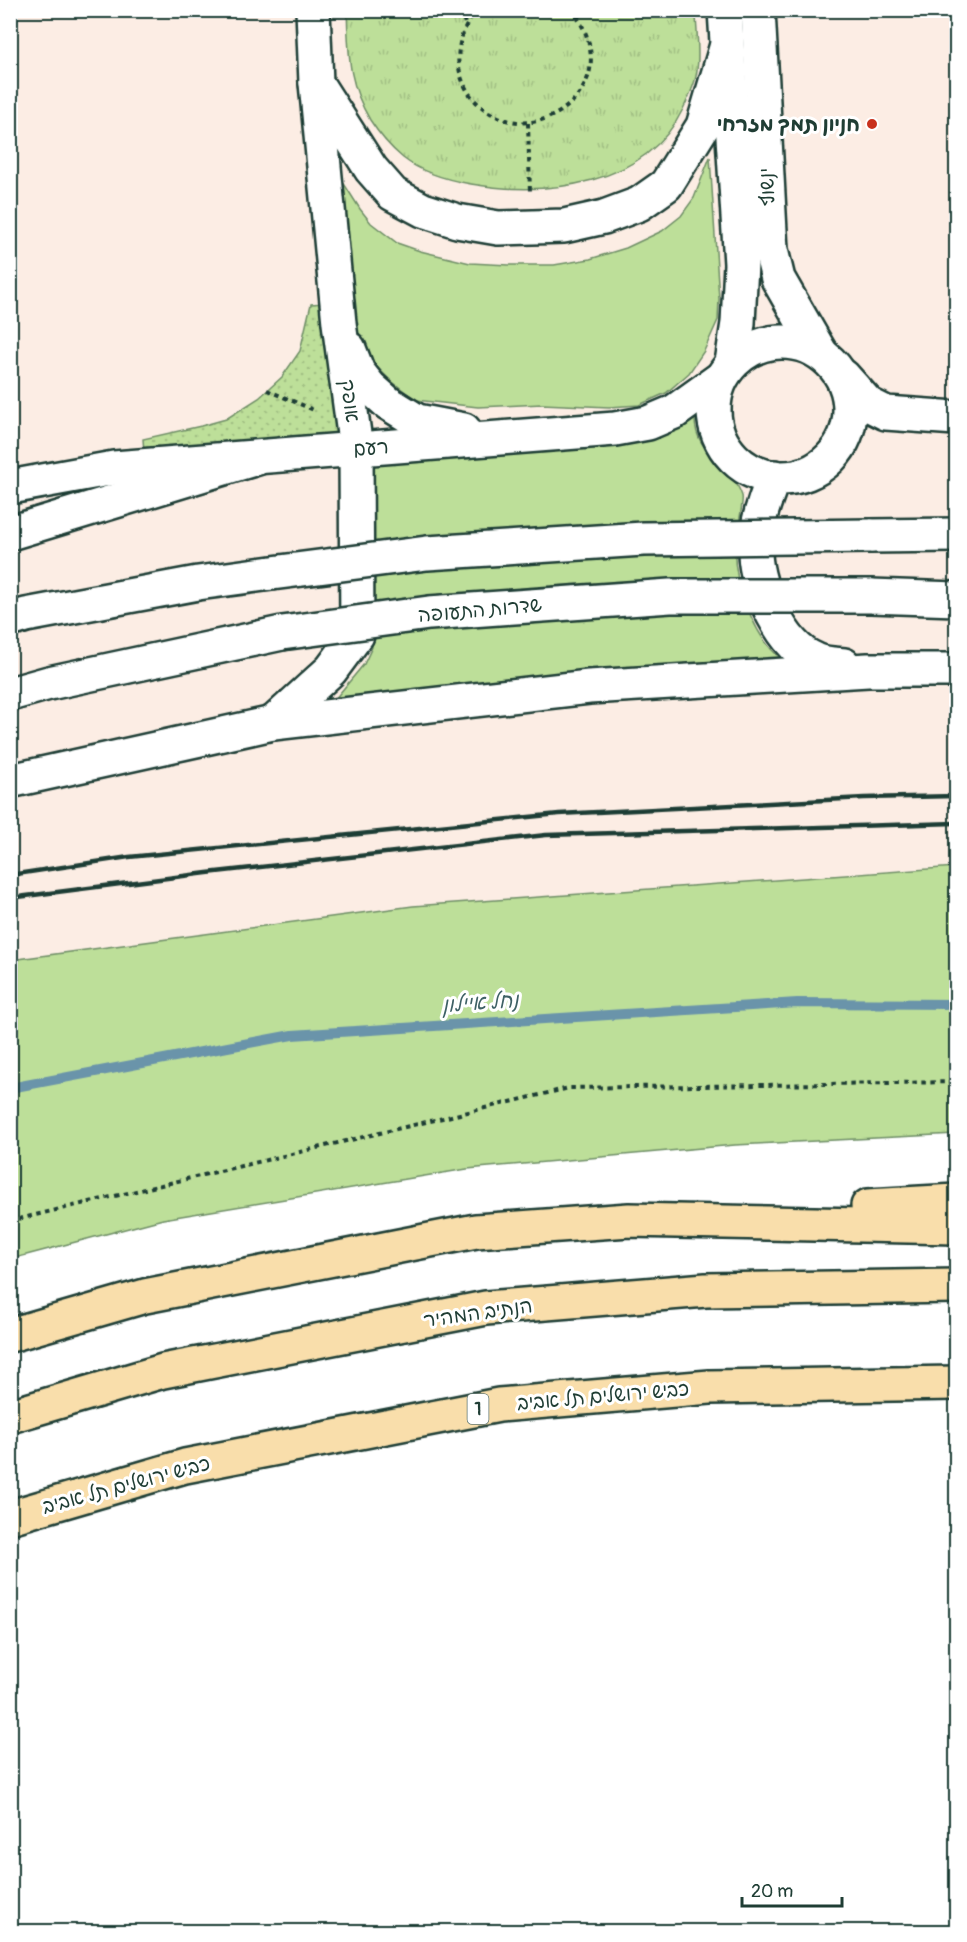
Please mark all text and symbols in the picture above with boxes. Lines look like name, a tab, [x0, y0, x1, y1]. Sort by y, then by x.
place label: חניון תמך מזרחי	[717, 112, 860, 137]
marker: חניון תמך מזרחי	[865, 117, 879, 131]
street label: ינשוף	[754, 167, 780, 207]
street label: אופק	[335, 378, 365, 424]
street label: רעם	[352, 434, 390, 462]
street label: שדרות התעופה	[417, 592, 543, 628]
water label: נחל איילון	[441, 987, 521, 1019]
street label: הנתיב המהיר	[422, 1293, 534, 1333]
street label: כביש ירושלים תל אביב	[516, 1376, 690, 1416]
road number: 1	[468, 1394, 488, 1424]
street label: כביש ירושלים תל אביב	[39, 1451, 213, 1519]
scale bar	[742, 1870, 842, 1908]
text: 20 m	[751, 1880, 793, 1903]

